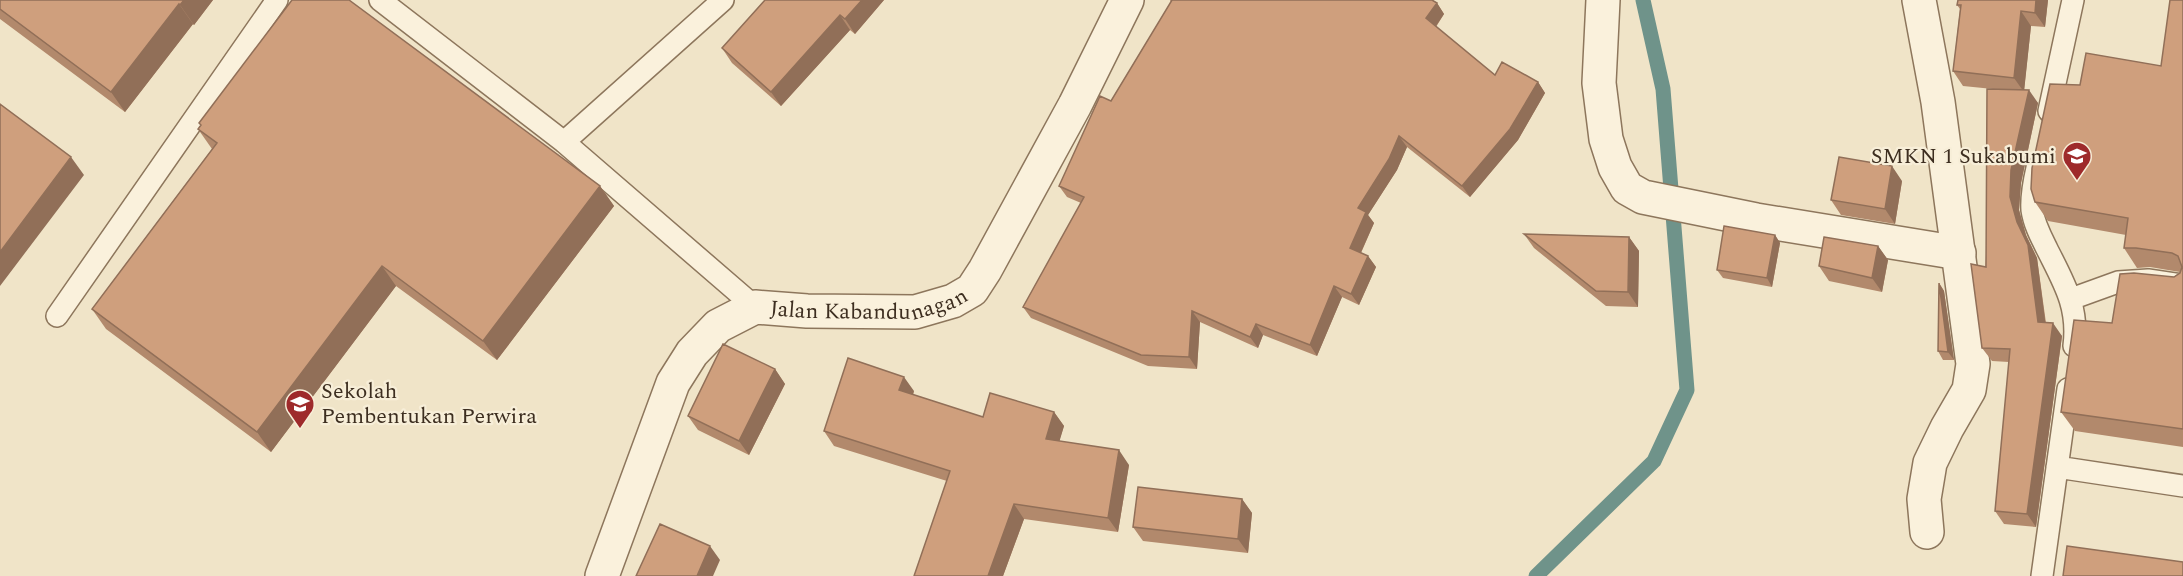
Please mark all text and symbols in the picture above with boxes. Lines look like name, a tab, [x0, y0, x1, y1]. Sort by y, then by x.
place label: SMKN 1 Sukabumi	[1871, 140, 2056, 173]
school or university icon: SMKN 1 Sukabumi	[2061, 140, 2093, 182]
street label: Jalan Kabandunagan	[769, 279, 974, 329]
place label: Sekolah Pembentukan Perwira	[321, 375, 537, 433]
school or university icon: Sekolah Pembentukan Perwira	[284, 388, 316, 430]

